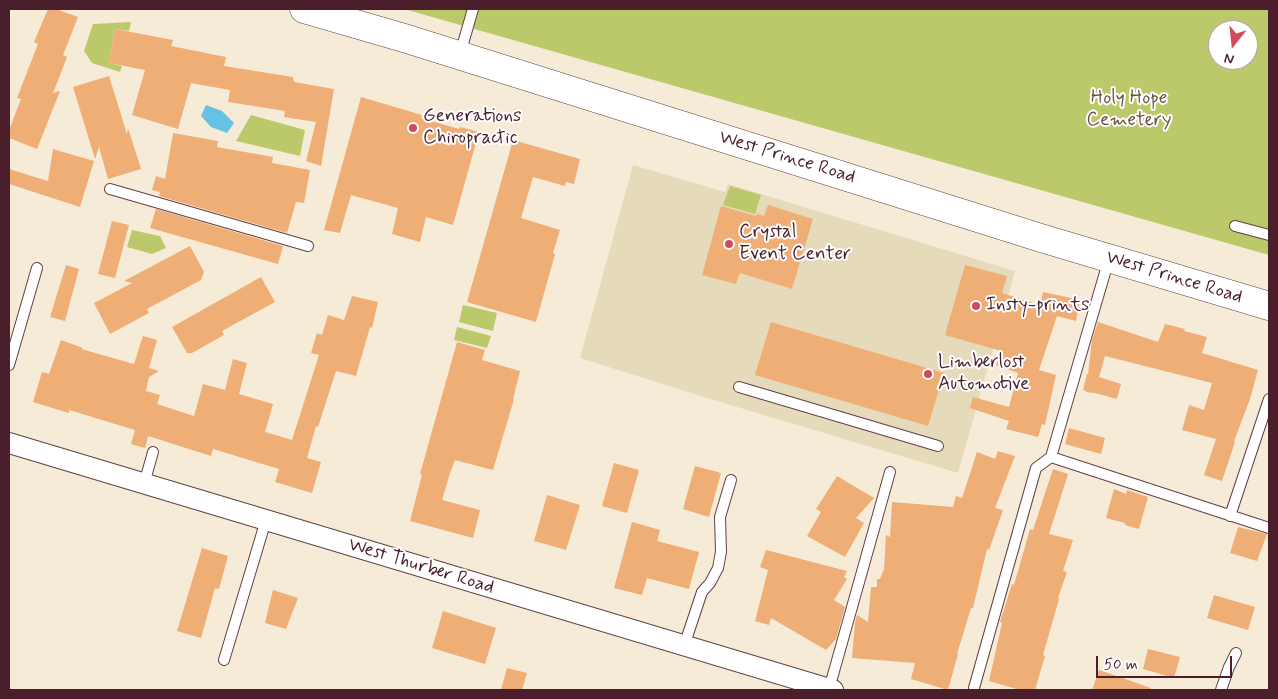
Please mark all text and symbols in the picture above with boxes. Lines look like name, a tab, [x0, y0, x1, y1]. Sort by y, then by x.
north arrow	[1208, 20, 1258, 70]
text: N	[1222, 49, 1236, 68]
park label: Holy Hope Cemetery	[1087, 88, 1171, 132]
place label: Generations Chiropractic	[423, 106, 522, 150]
marker: Generations Chiropractic	[407, 122, 419, 134]
street label: West Prince Road	[716, 126, 858, 190]
place label: Crystal Event Center	[739, 222, 851, 266]
marker: Crystal Event Center	[723, 238, 735, 250]
street label: West Prince Road	[1103, 246, 1245, 310]
place label: Insty-prints	[986, 295, 1090, 317]
marker: Insty-prints	[970, 300, 982, 312]
place label: Limberlost Automotive	[938, 352, 1029, 396]
marker: Limberlost Automotive	[922, 368, 934, 380]
street label: West Thurber Road	[345, 534, 497, 600]
scale bar	[1098, 646, 1234, 678]
text: 50 m	[1104, 655, 1138, 675]

